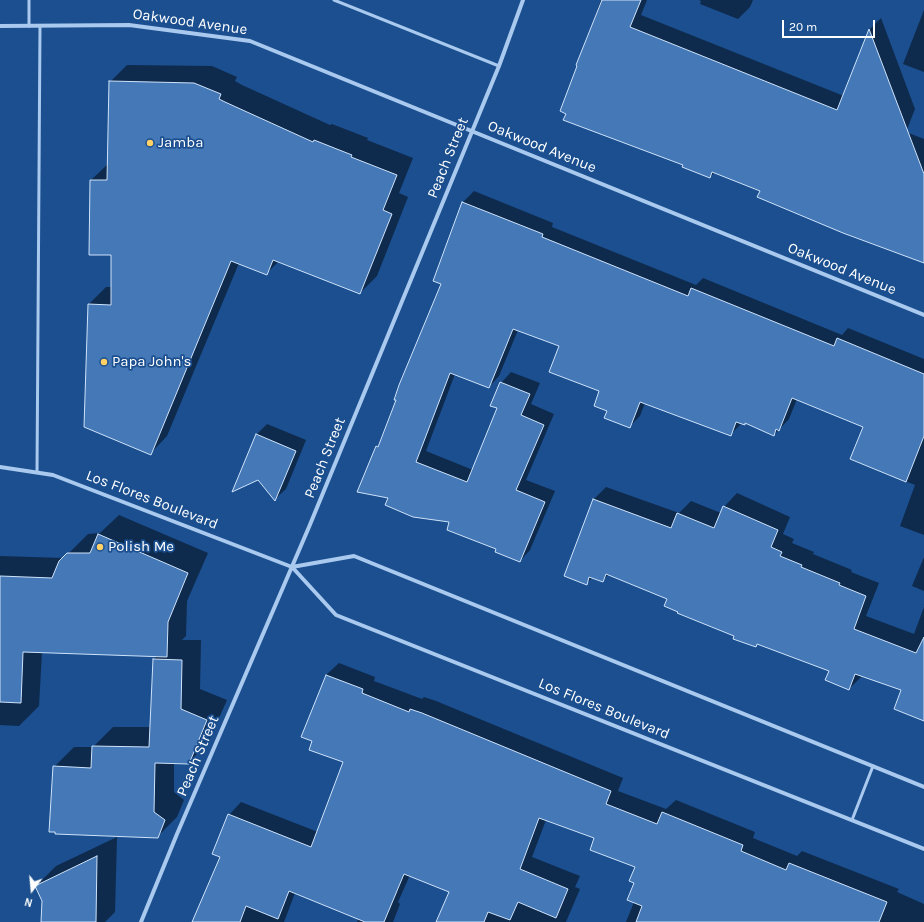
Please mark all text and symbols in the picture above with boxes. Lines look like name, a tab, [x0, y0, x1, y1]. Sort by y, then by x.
street label: Oakwood Avenue	[132, 5, 248, 39]
scale bar	[784, 12, 877, 38]
text: 20 m	[789, 20, 817, 34]
street label: Peach Street	[424, 115, 472, 201]
street label: Oakwood Avenue	[485, 117, 599, 177]
place label: Jamba	[158, 134, 203, 152]
marker: Jamba	[145, 138, 155, 148]
street label: Oakwood Avenue	[785, 239, 899, 299]
place label: Papa John's	[112, 353, 191, 371]
marker: Papa John's	[99, 357, 109, 367]
street label: Peach Street	[301, 415, 349, 501]
street label: Los Flores Boulevard	[83, 466, 221, 534]
place label: Polish Me	[108, 538, 174, 556]
marker: Polish Me	[95, 542, 105, 552]
street label: Los Flores Boulevard	[536, 674, 672, 744]
street label: Peach Street	[173, 713, 223, 799]
north arrow	[12, 870, 52, 910]
text: N	[23, 895, 34, 909]

